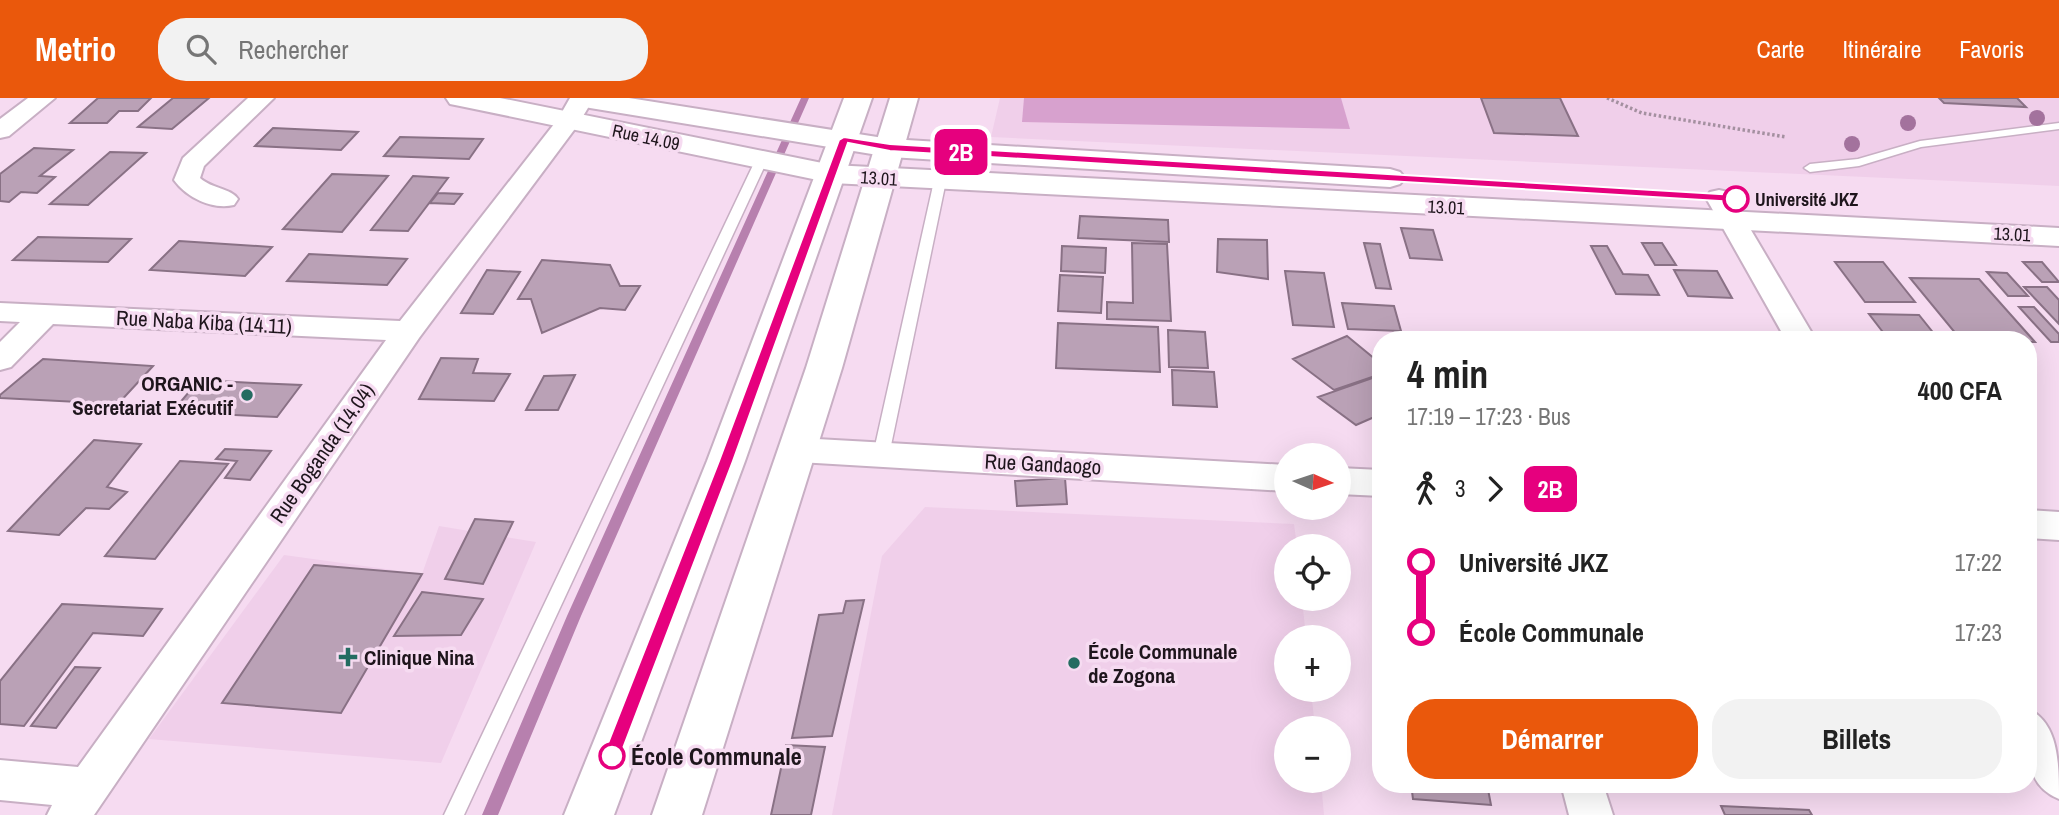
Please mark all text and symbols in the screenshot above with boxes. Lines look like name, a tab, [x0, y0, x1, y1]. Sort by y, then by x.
search box	[158, 18, 648, 81]
text: Metrio	[35, 27, 116, 71]
icon: search	[182, 30, 220, 68]
text: Rechercher	[238, 32, 348, 67]
text: Carte	[1756, 33, 1805, 65]
text: Itinéraire	[1843, 33, 1921, 65]
text: Favoris	[1959, 33, 2024, 65]
street label: Rue 14.09	[610, 118, 682, 156]
line badge: 2B	[930, 129, 992, 175]
text: 2B	[948, 136, 974, 168]
street label: 13.01	[860, 164, 899, 192]
marker: Université JKZ	[1723, 186, 1749, 212]
place label: Université JKZ	[1755, 187, 1858, 212]
street label: 13.01	[1427, 194, 1466, 220]
street label: 13.01	[1993, 221, 2032, 247]
street label: Rue Naba Kiba (14.11)	[115, 303, 293, 341]
text: 4 min	[1407, 349, 1488, 400]
place label: ORGANIC - Secretariat Exécutif	[72, 369, 233, 422]
text: 400 CFA	[1918, 373, 2002, 408]
street label: Rue Boganda (14.04)	[263, 377, 381, 529]
marker: ORGANIC - Secretariat Exécutif	[239, 387, 255, 403]
text: 17:19 – 17:23 · Bus	[1407, 401, 1571, 432]
north arrow	[1274, 443, 1351, 520]
map controls	[1274, 443, 1351, 793]
street label: Rue Gandaogo	[984, 446, 1102, 482]
icon: walk	[1407, 470, 1445, 508]
icon: forward	[1476, 470, 1514, 508]
text: 3	[1455, 473, 1466, 504]
text: 2B	[1538, 473, 1563, 505]
button: locate	[1274, 534, 1351, 611]
text: Université JKZ	[1459, 545, 1608, 580]
text: 17:22	[1955, 547, 2002, 578]
text: École Communale	[1459, 615, 1644, 650]
text: 17:23	[1955, 617, 2002, 648]
button: +	[1274, 625, 1351, 702]
place label: École Communale de Zogona	[1088, 637, 1237, 690]
place label: Clinique Nina	[364, 643, 474, 672]
marker: Clinique Nina	[338, 647, 358, 667]
marker: École Communale de Zogona	[1066, 655, 1082, 671]
button: Démarrer	[1407, 699, 1698, 779]
button: Billets	[1712, 699, 2002, 779]
button: −	[1274, 716, 1351, 793]
place label: École Communale	[631, 740, 802, 772]
marker: École Communale	[599, 743, 625, 769]

